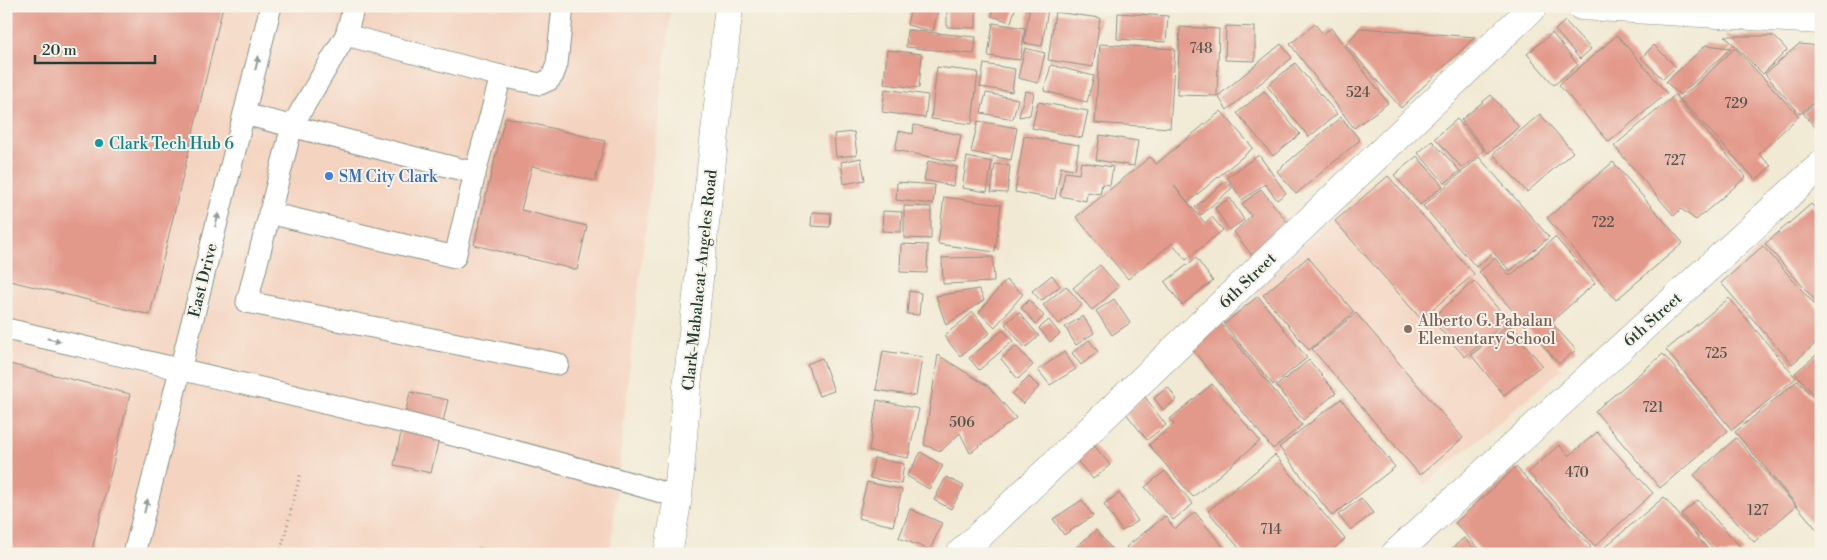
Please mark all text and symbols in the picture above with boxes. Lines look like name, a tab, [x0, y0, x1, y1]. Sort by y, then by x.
scale bar	[35, 32, 155, 64]
house number: 748	[1189, 40, 1213, 58]
text: 20 m	[42, 41, 77, 60]
one-way arrow	[253, 55, 261, 70]
house number: 524	[1346, 84, 1370, 102]
house number: 729	[1724, 95, 1748, 113]
place label: Clark Tech Hub 6	[109, 134, 234, 154]
marker: Clark Tech Hub 6	[93, 137, 105, 149]
house number: 727	[1664, 152, 1686, 170]
place label: SM City Clark	[339, 167, 439, 187]
street label: Clark-Mabalacat-Angeles Road	[678, 169, 722, 392]
marker: SM City Clark	[323, 170, 335, 182]
one-way arrow	[214, 213, 222, 228]
house number: 722	[1592, 214, 1614, 232]
street label: East Drive	[184, 241, 222, 320]
street label: 6th Street	[1215, 248, 1281, 313]
street label: 6th Street	[1619, 288, 1686, 351]
place label: Alberto G. Pabalan Elementary School	[1417, 311, 1556, 349]
marker: Alberto G. Pabalan Elementary School	[1402, 323, 1414, 335]
one-way arrow	[46, 336, 61, 344]
house number: 725	[1705, 345, 1728, 363]
house number: 721	[1642, 399, 1664, 417]
house number: 506	[949, 414, 975, 432]
house number: 470	[1565, 464, 1589, 482]
one-way arrow	[142, 499, 150, 514]
house number: 127	[1747, 502, 1769, 520]
house number: 714	[1260, 521, 1282, 539]

